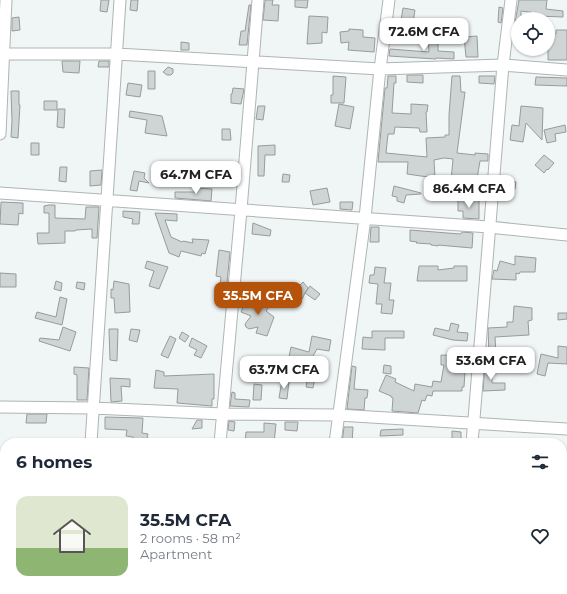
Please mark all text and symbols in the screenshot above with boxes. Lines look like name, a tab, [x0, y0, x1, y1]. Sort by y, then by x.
map controls	[511, 12, 555, 56]
button: locate	[511, 12, 555, 56]
pin: 72.6M CFA	[378, 18, 470, 52]
text: 72.6M CFA	[389, 23, 459, 39]
pin: 64.7M CFA	[150, 161, 242, 195]
text: 64.7M CFA	[160, 166, 232, 182]
pin: 86.4M CFA	[423, 175, 515, 209]
text: 86.4M CFA	[433, 180, 505, 196]
pin: 35.5M CFA	[212, 282, 304, 316]
text: 35.5M CFA	[223, 287, 293, 303]
pin: 53.6M CFA	[445, 347, 537, 381]
text: 53.6M CFA	[456, 352, 526, 368]
pin: 63.7M CFA	[238, 356, 330, 390]
text: 63.7M CFA	[249, 361, 319, 377]
icon: filters	[529, 451, 551, 473]
text: 6 homes	[16, 452, 92, 472]
text: 35.5M CFA	[140, 510, 231, 530]
icon: home	[48, 512, 96, 560]
icon: heart	[529, 525, 551, 547]
text: 2 rooms · 58 m²	[140, 530, 241, 546]
text: Apartment	[140, 546, 212, 562]

